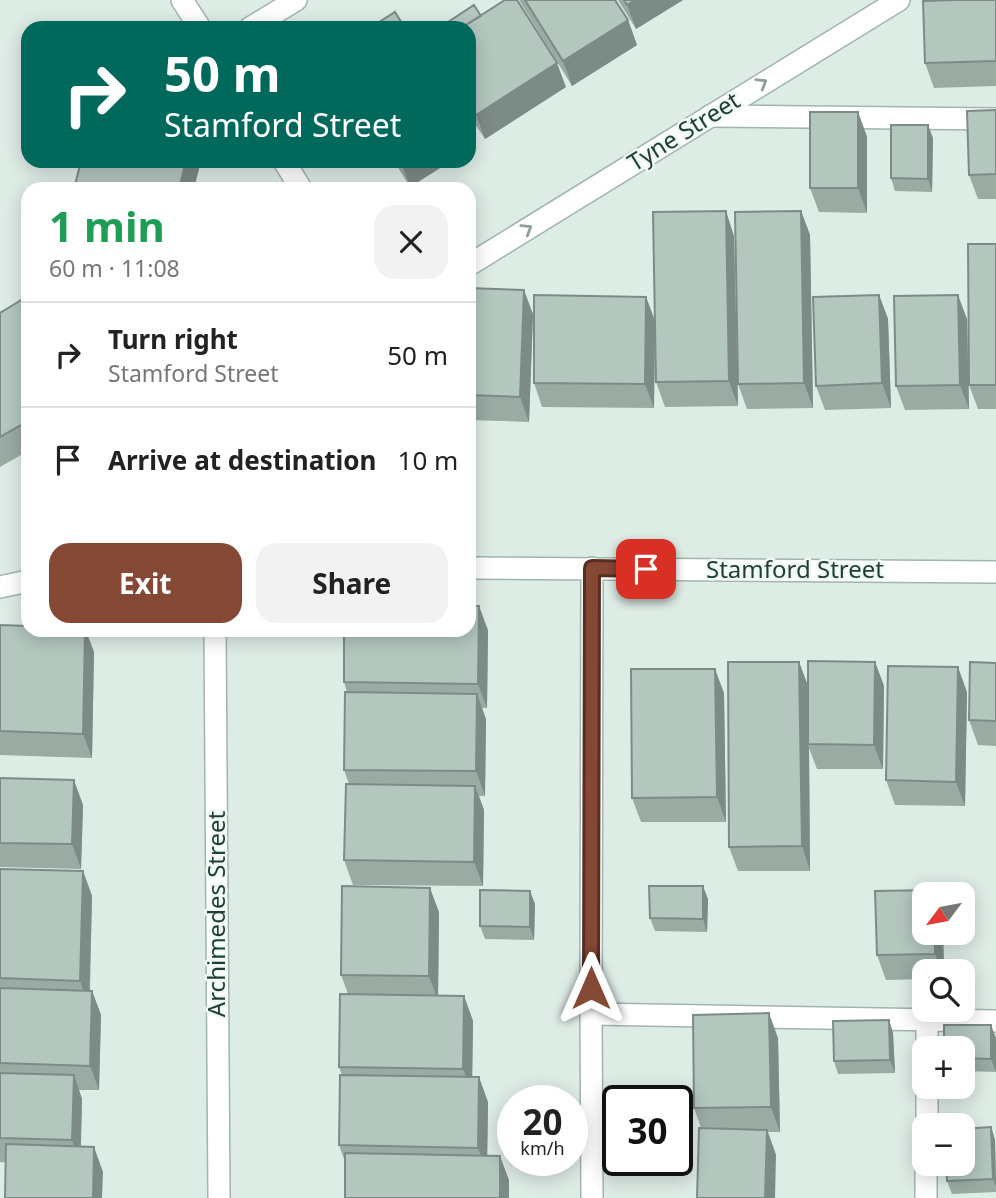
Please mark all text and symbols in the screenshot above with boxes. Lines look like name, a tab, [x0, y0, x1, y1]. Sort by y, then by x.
text: 50 m	[164, 40, 281, 106]
icon: right	[49, 49, 140, 140]
one-way arrow	[755, 79, 768, 92]
street label: Tyne Street	[621, 83, 746, 178]
text: Stamford Street	[164, 103, 401, 146]
text: 1 min	[49, 197, 165, 254]
button: close	[374, 205, 448, 279]
one-way arrow	[519, 224, 532, 237]
text: 60 m · 11:08	[49, 252, 180, 284]
text: Turn right	[108, 321, 238, 357]
icon: right	[49, 336, 87, 374]
text: 50 m	[387, 337, 448, 373]
text: Stamford Street	[108, 357, 279, 389]
icon: arrive	[49, 441, 87, 479]
text: Arrive at destination	[108, 442, 377, 478]
text: 10 m	[398, 442, 458, 478]
pin	[616, 539, 676, 599]
button: Exit	[49, 543, 242, 623]
button: Share	[256, 543, 448, 623]
icon: arrive	[627, 550, 665, 588]
street label: Stamford Street	[706, 552, 884, 585]
street label: Archimedes Street	[199, 811, 232, 1017]
north arrow	[912, 882, 975, 945]
map controls	[912, 882, 975, 1176]
position arrow	[554, 951, 628, 1025]
button: search	[912, 959, 975, 1022]
button: +	[912, 1036, 975, 1099]
speed limit sign: 30	[602, 1085, 693, 1176]
text: 20	[522, 1098, 563, 1145]
button: −	[912, 1113, 975, 1176]
text: km/h	[520, 1136, 565, 1160]

